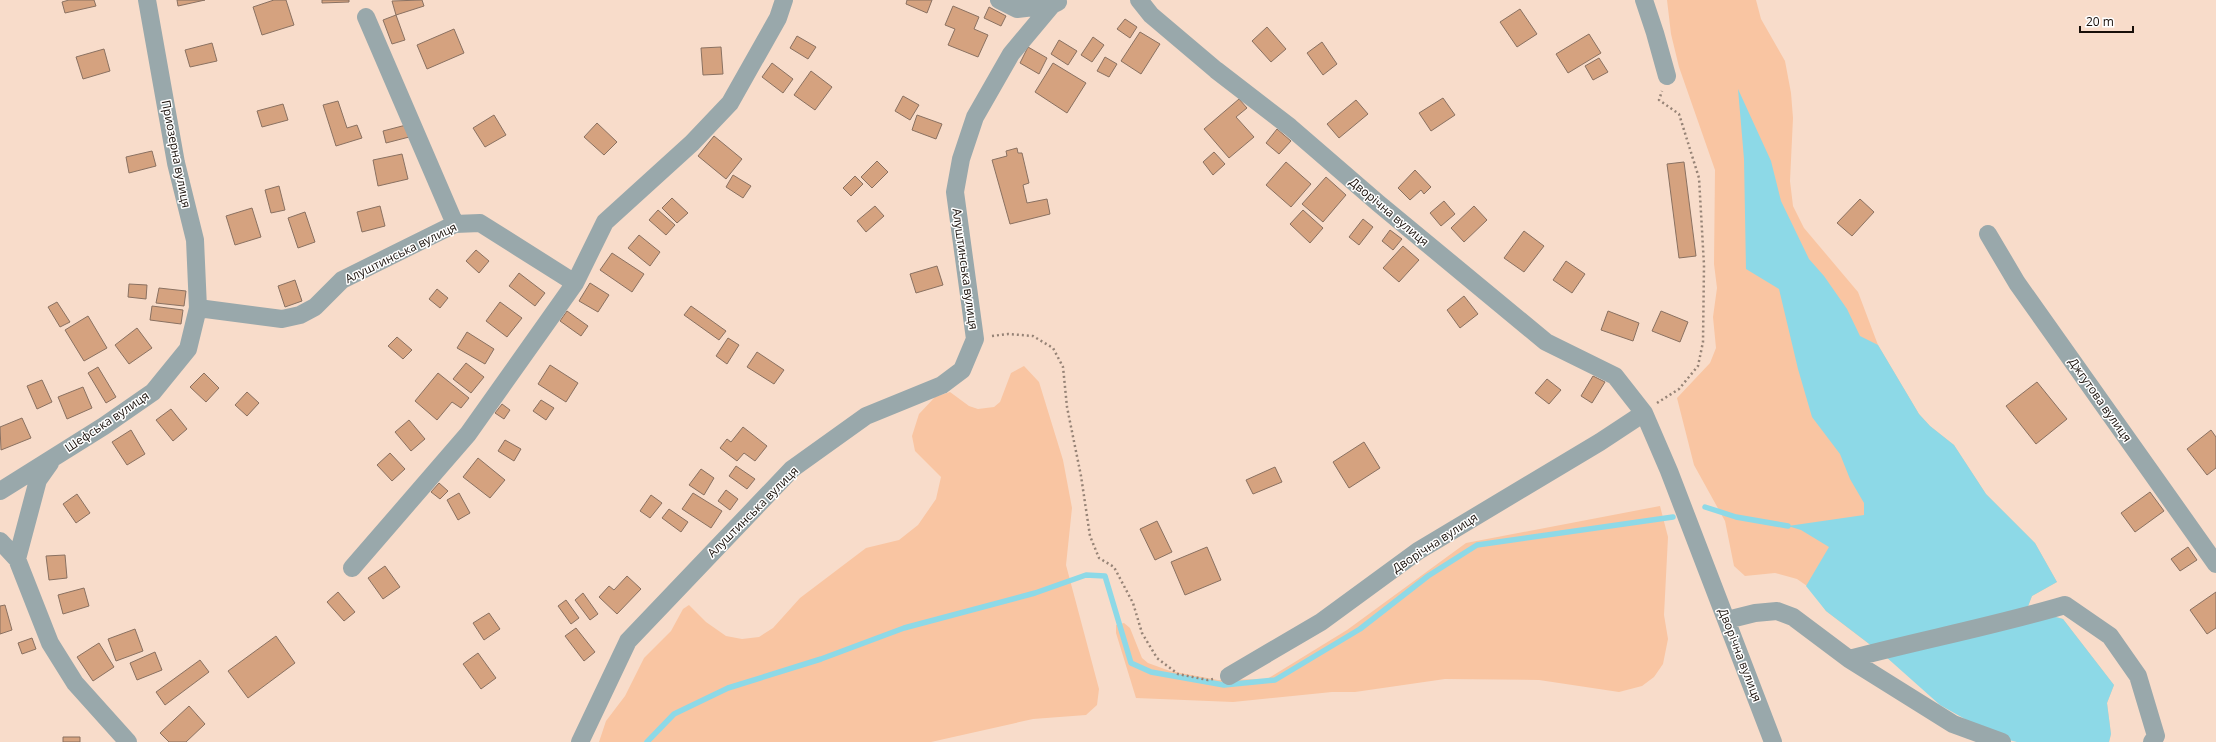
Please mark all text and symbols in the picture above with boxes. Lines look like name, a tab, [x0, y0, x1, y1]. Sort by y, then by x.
scale bar	[2080, 8, 2133, 34]
text: 20 m	[2086, 13, 2114, 30]
street label: Приозерна вулиця	[158, 98, 195, 209]
street label: Дворічна вулиця	[1346, 173, 1433, 250]
street label: Алуштинська вулиця	[949, 207, 982, 331]
street label: Алуштинська вулиця	[342, 218, 460, 287]
street label: Джгутова вулиця	[2065, 354, 2136, 445]
street label: Шефська вулиця	[61, 387, 152, 456]
street label: Алуштинська вулиця	[703, 462, 802, 561]
street label: Дворічна вулиця	[1389, 509, 1481, 577]
street label: Дворічна вулиця	[1715, 606, 1766, 704]

